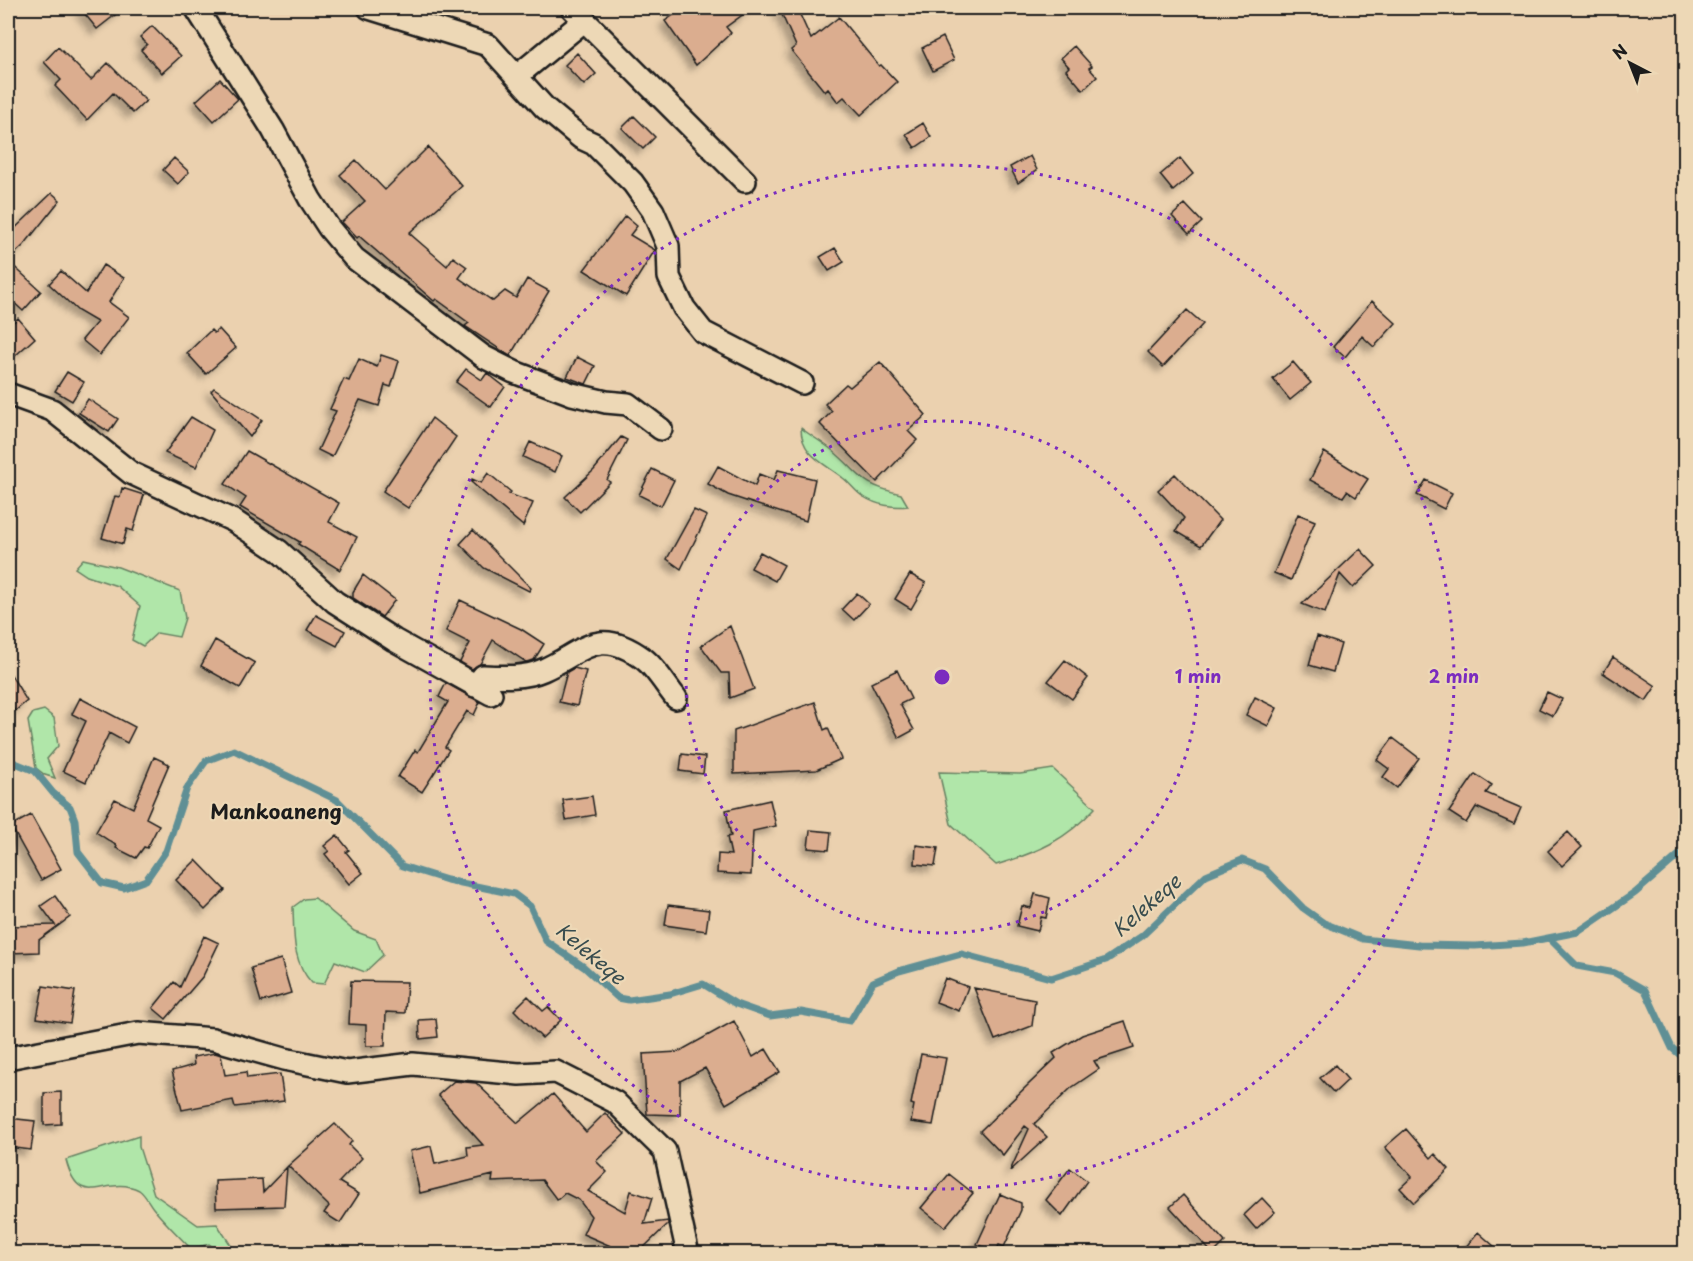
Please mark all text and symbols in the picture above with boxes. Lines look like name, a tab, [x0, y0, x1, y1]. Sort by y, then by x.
north arrow	[1600, 33, 1660, 93]
text: N	[1607, 38, 1632, 64]
text: 1 min	[1175, 662, 1221, 689]
text: 2 min	[1429, 662, 1479, 689]
centre of rings	[932, 667, 952, 687]
district label: Mankoaneng	[210, 796, 342, 826]
water label: Kelekeqe	[1105, 866, 1188, 943]
water label: Kelekeqe	[550, 915, 633, 992]

